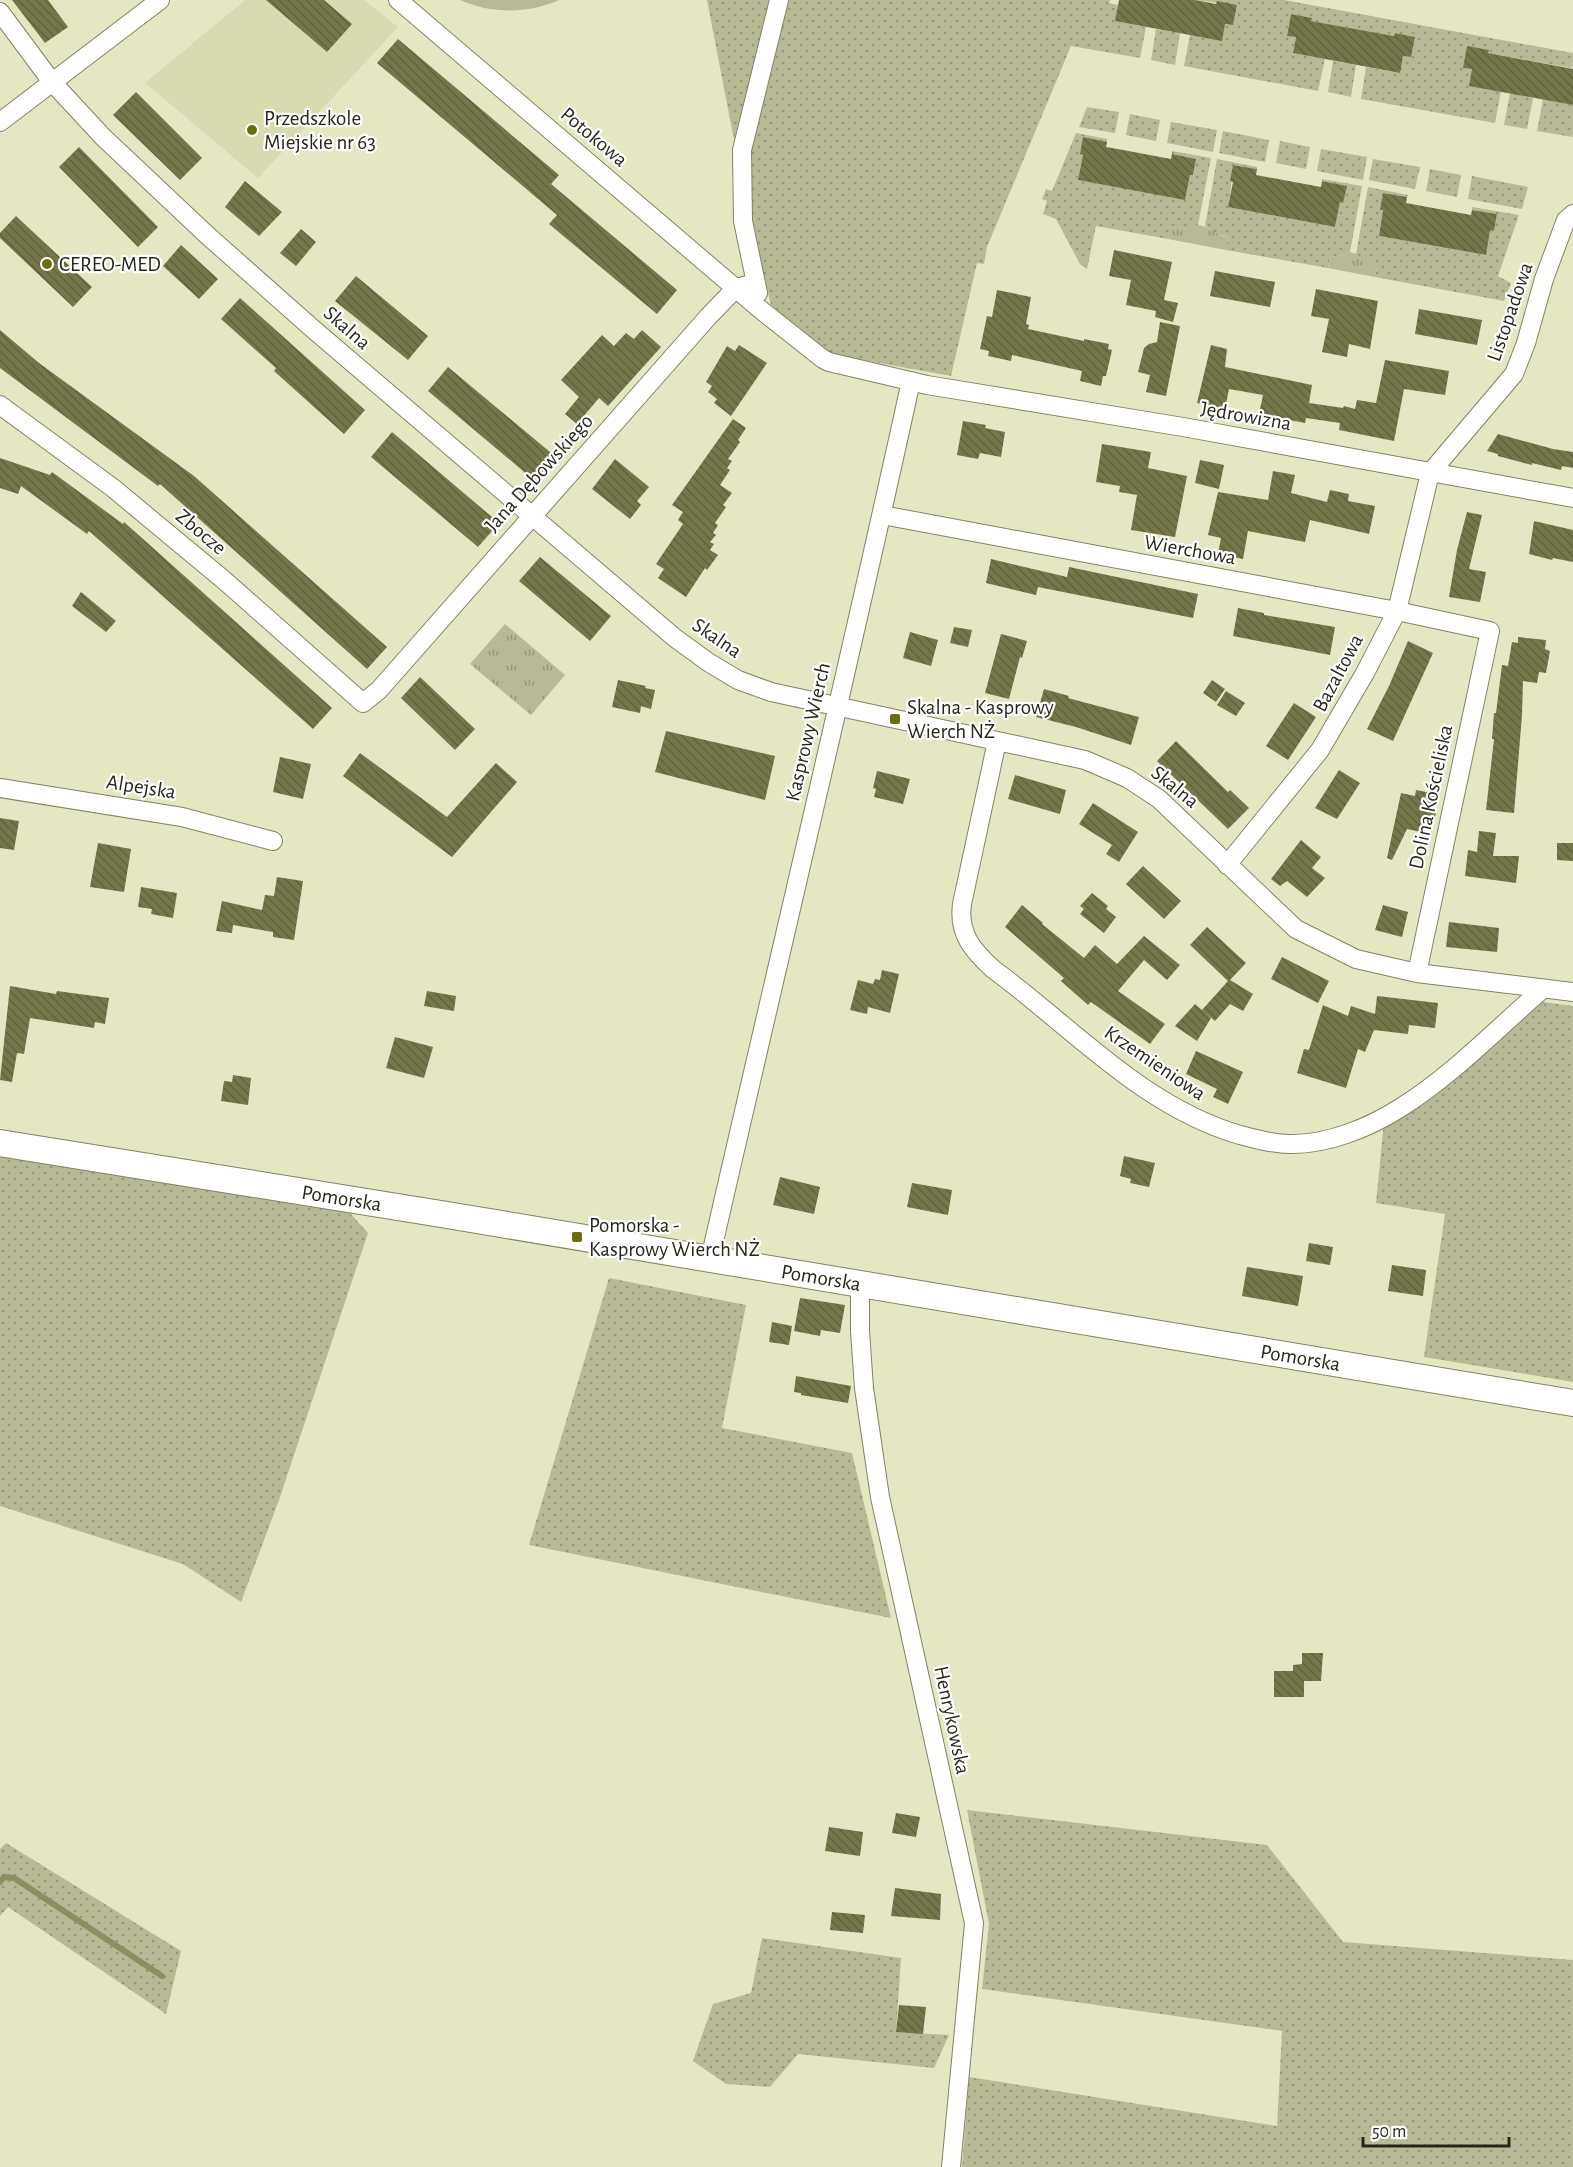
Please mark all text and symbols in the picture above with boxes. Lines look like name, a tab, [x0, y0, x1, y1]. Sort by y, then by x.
street label: Potokowa	[557, 103, 632, 171]
place label: Przedszkole Miejskie nr 63	[264, 108, 376, 153]
marker: Przedszkole Miejskie nr 63	[245, 123, 259, 137]
place label: CEREO-MED	[59, 254, 161, 275]
marker: CEREO-MED	[40, 257, 54, 271]
street label: Listopadowa	[1483, 260, 1537, 364]
street label: Skalna	[320, 302, 375, 354]
street label: Jędrowizna	[1199, 398, 1293, 434]
street label: Jana Dębowskiego	[481, 410, 597, 536]
street label: Zbocze	[172, 505, 230, 559]
street label: Wierchowa	[1142, 532, 1238, 568]
street label: Skalna	[689, 614, 746, 662]
street label: Bazaltowa	[1309, 631, 1367, 715]
street label: Kasprowy Wierch	[782, 661, 834, 803]
place label: Skalna - Kasprowy Wierch NŻ	[907, 697, 1054, 742]
marker: Skalna - Kasprowy Wierch NŻ	[888, 712, 902, 726]
street label: Dolina Kościeliska	[1405, 723, 1457, 871]
street label: Skalna	[1147, 762, 1203, 812]
street label: Alpejska	[105, 771, 177, 803]
street label: Krzemieniowa	[1101, 1022, 1210, 1105]
street label: Pomorska	[300, 1181, 383, 1215]
place label: Pomorska - Kasprowy Wierch NŻ	[589, 1215, 760, 1260]
marker: Pomorska - Kasprowy Wierch NŻ	[570, 1230, 584, 1244]
street label: Pomorska	[780, 1260, 863, 1294]
street label: Pomorska	[1259, 1341, 1342, 1375]
street label: Henrykowska	[930, 1664, 974, 1776]
scale bar	[1363, 2110, 1508, 2148]
text: 50 m	[1372, 2123, 1406, 2141]

